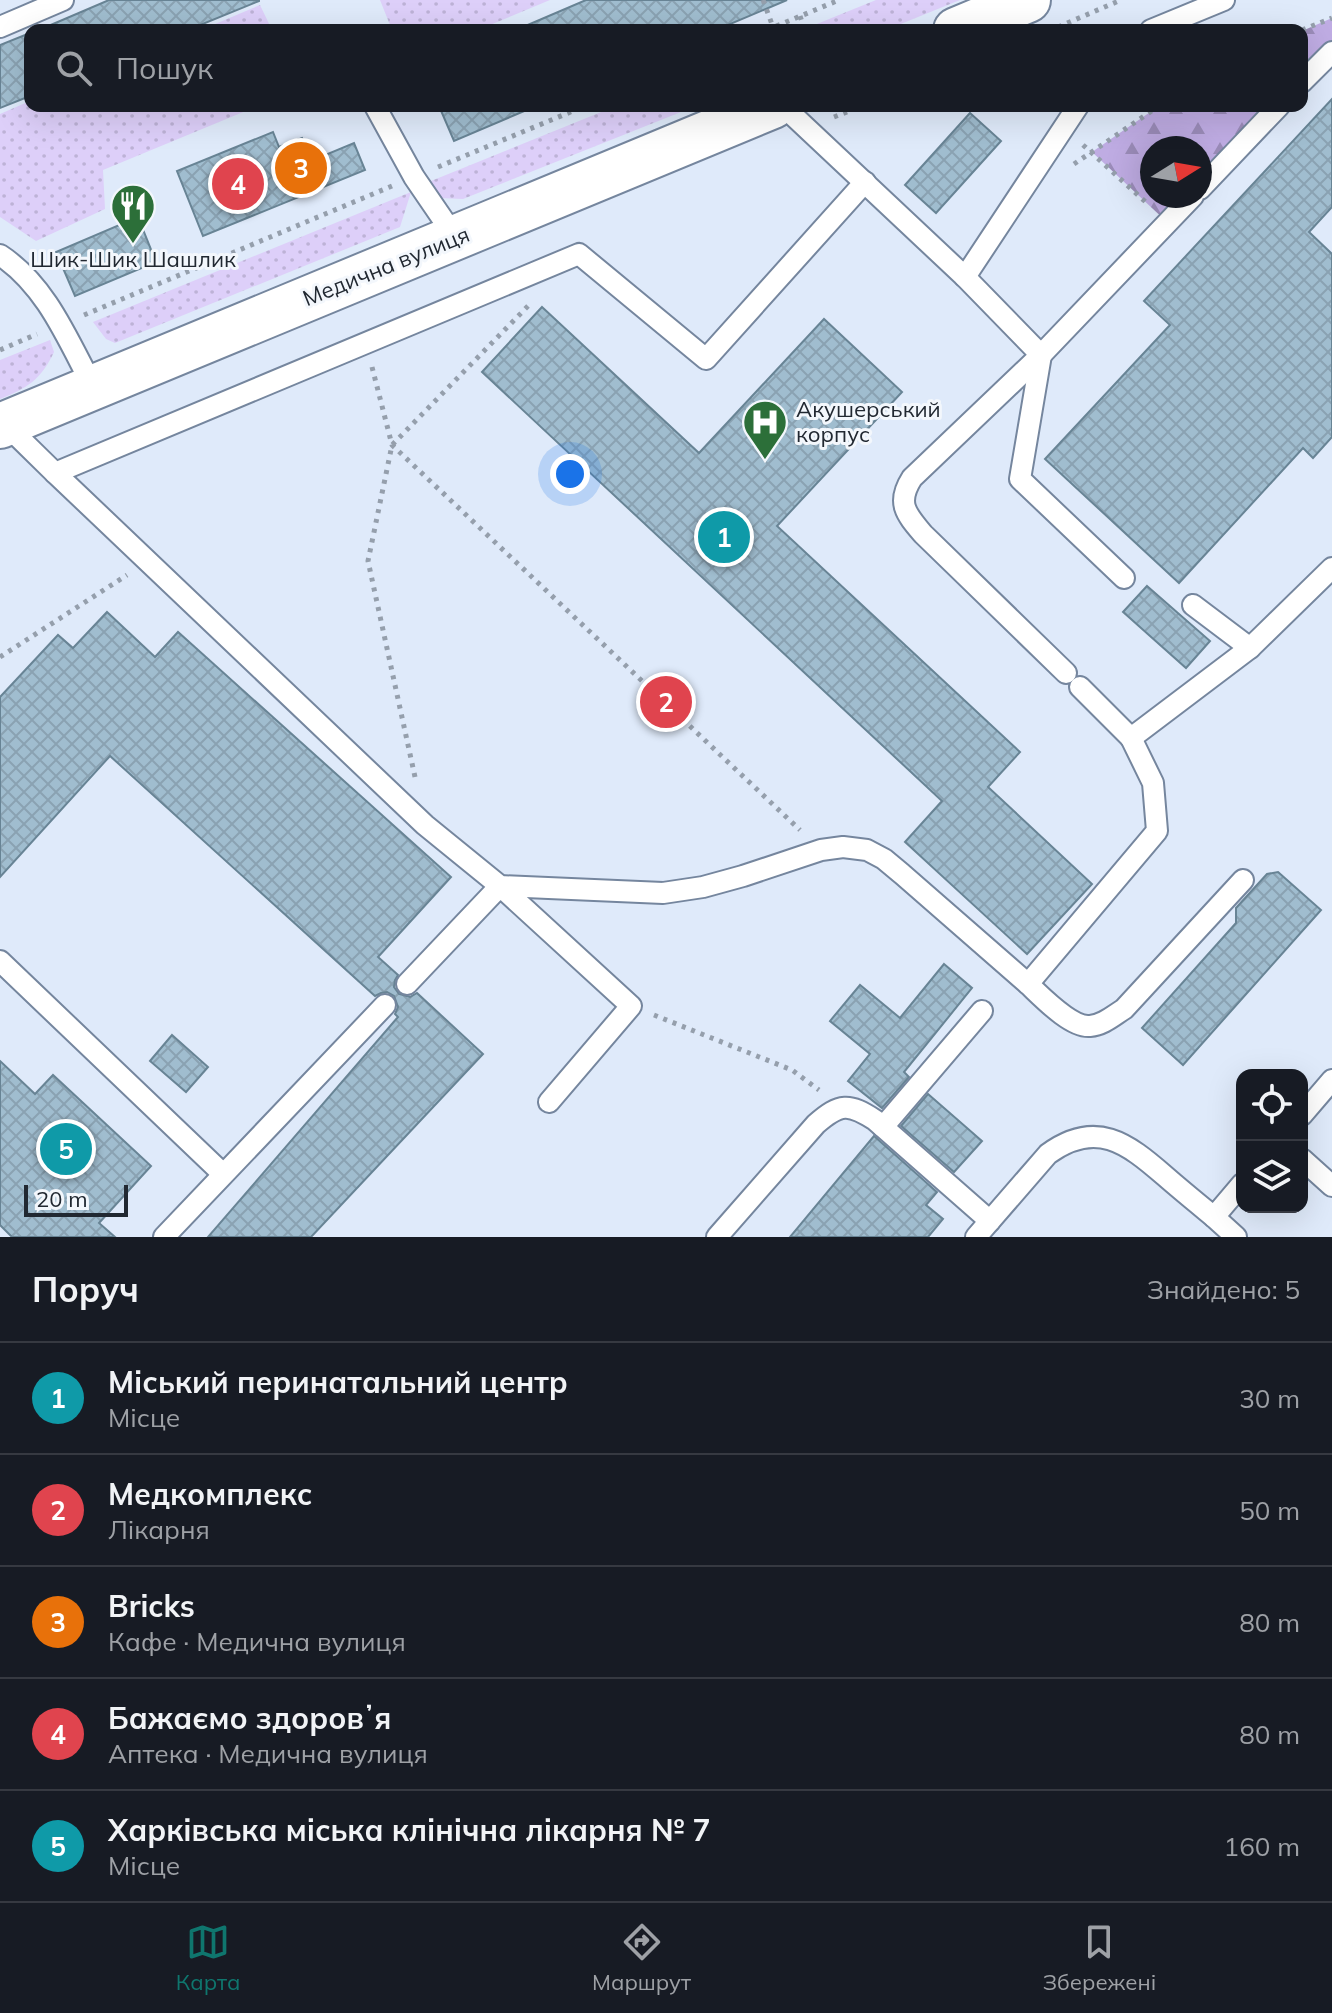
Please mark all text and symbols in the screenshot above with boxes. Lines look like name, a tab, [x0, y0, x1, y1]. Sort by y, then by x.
search box	[24, 24, 1308, 112]
icon: search	[52, 46, 96, 90]
text: Пошук	[116, 49, 213, 87]
north arrow	[1140, 136, 1212, 208]
pin: 3	[275, 138, 327, 198]
pin: 4	[212, 154, 264, 214]
restaurant icon: Шик-Шик Шашлик	[109, 182, 157, 245]
street label: Медична вулиця	[299, 220, 473, 312]
place label: Шик-Шик Шашлик	[30, 245, 236, 273]
place label: Акушерський корпус	[796, 395, 941, 448]
hospital icon: Акушерський корпус	[741, 398, 789, 461]
your location	[550, 454, 590, 494]
pin: 1	[698, 507, 750, 567]
pin: 2	[640, 672, 692, 732]
map controls	[1236, 1069, 1308, 1213]
button: locate	[1236, 1069, 1308, 1141]
pin: 5	[40, 1119, 92, 1179]
button: layers	[1236, 1141, 1308, 1213]
scale bar	[24, 1181, 128, 1217]
text: 20 m	[36, 1185, 87, 1213]
text: Поруч	[32, 1268, 139, 1311]
text: Знайдено: 5	[1147, 1273, 1300, 1306]
text: Міський перинатальний центр	[108, 1363, 568, 1401]
text: 1	[50, 1382, 66, 1415]
text: 30 m	[1239, 1382, 1300, 1415]
text: Місце	[108, 1401, 180, 1434]
text: Медкомплекс	[108, 1475, 312, 1513]
text: 2	[50, 1494, 66, 1527]
text: 50 m	[1239, 1494, 1300, 1527]
text: Лікарня	[108, 1513, 210, 1546]
text: Bricks	[108, 1587, 195, 1625]
text: 3	[50, 1606, 66, 1639]
text: 80 m	[1239, 1606, 1300, 1639]
text: Кафе · Медична вулиця	[108, 1625, 406, 1658]
text: Бажаємо здоровʼя	[108, 1699, 391, 1737]
text: 4	[50, 1718, 66, 1751]
text: 80 m	[1239, 1718, 1300, 1751]
text: Аптека · Медична вулиця	[108, 1737, 428, 1770]
text: Харківська міська клінічна лікарня № 7	[108, 1811, 711, 1849]
text: 5	[50, 1830, 66, 1863]
text: 160 m	[1224, 1830, 1300, 1863]
text: Місце	[108, 1849, 180, 1882]
tab: Карта	[176, 1920, 241, 1996]
tab: Маршрут	[592, 1920, 691, 1996]
tab: Збережені	[1043, 1920, 1156, 1996]

